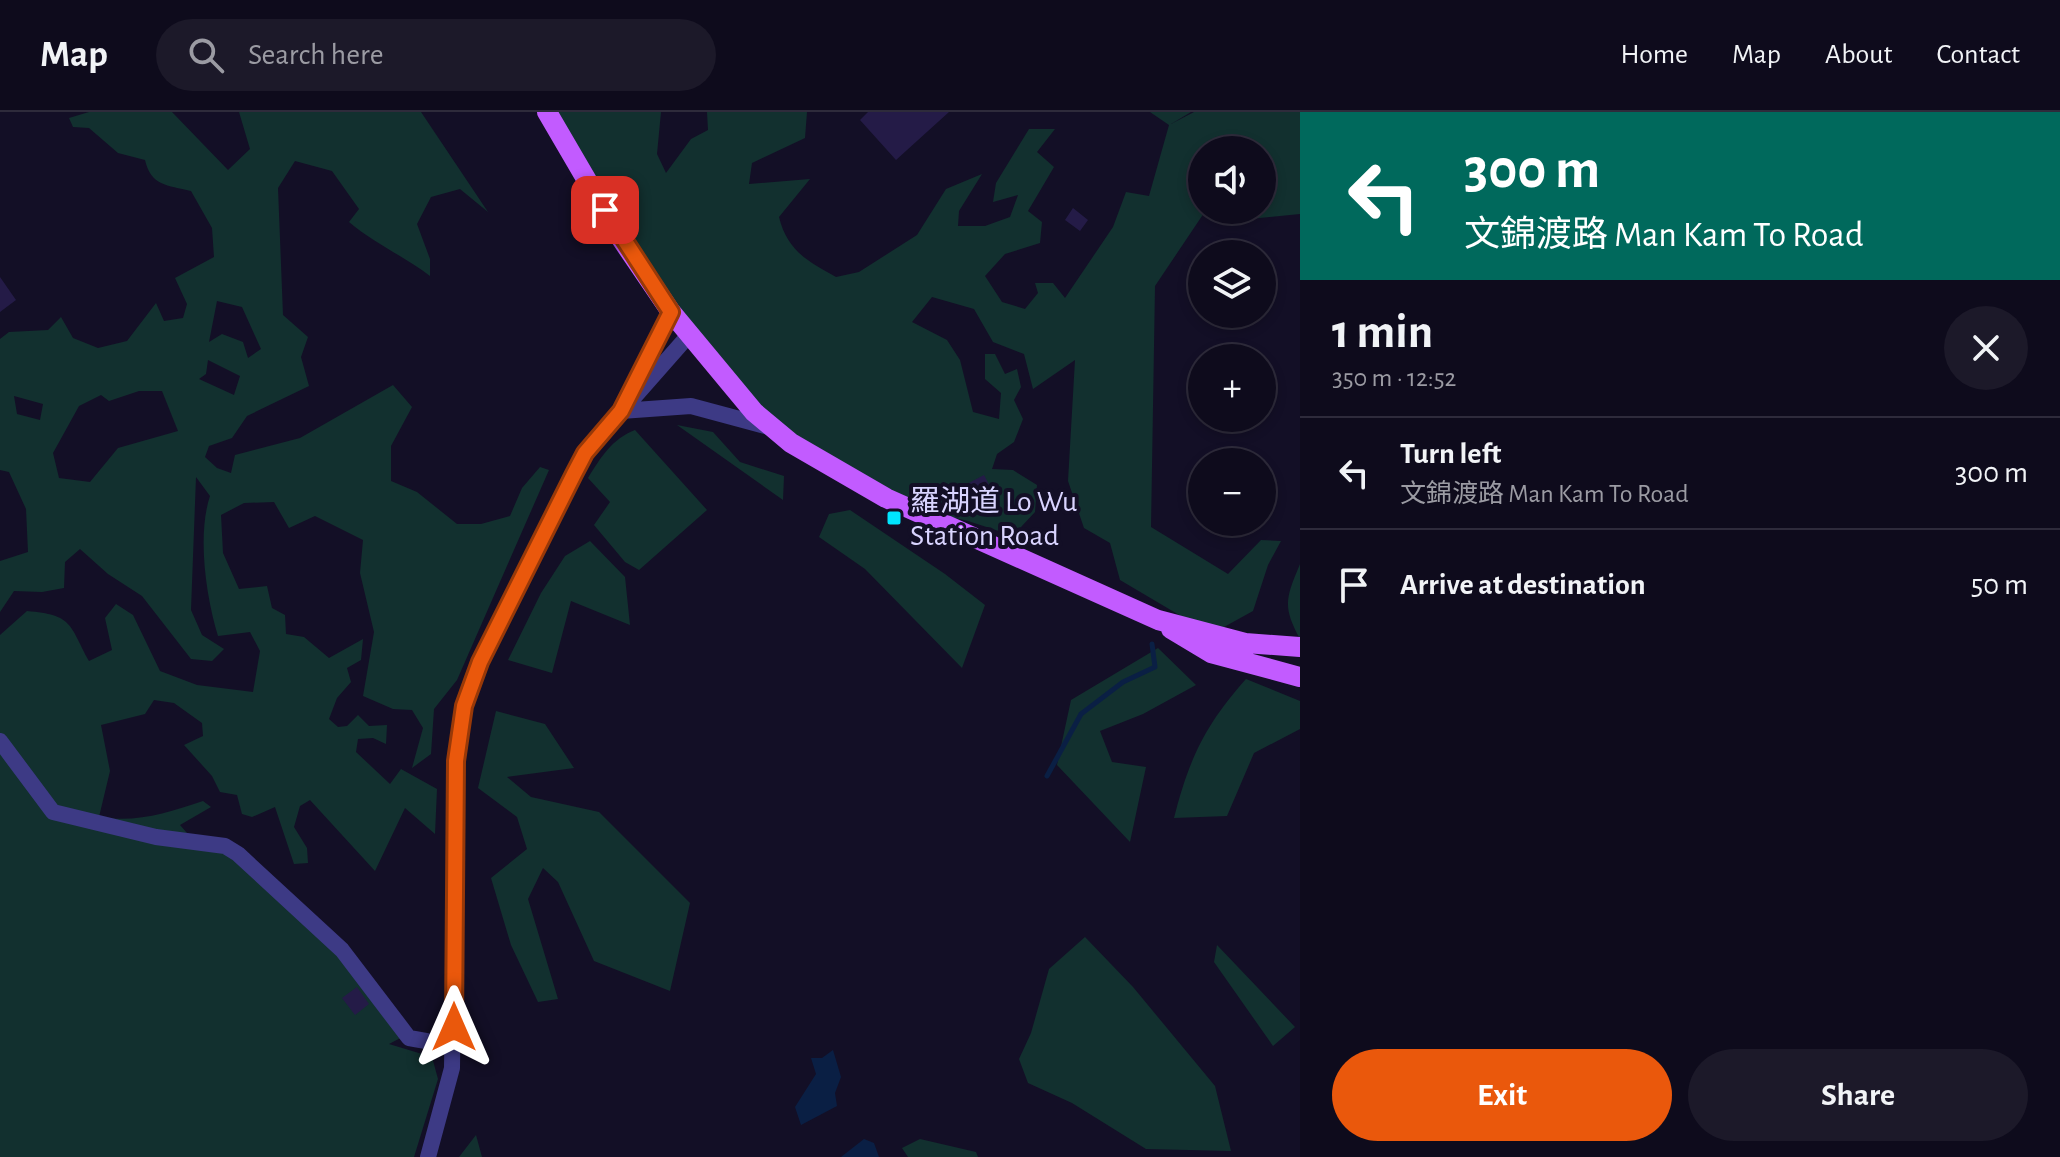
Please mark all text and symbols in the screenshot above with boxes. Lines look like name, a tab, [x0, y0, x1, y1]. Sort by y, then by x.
search box	[156, 19, 716, 91]
icon: search	[184, 33, 228, 77]
text: Map	[40, 36, 108, 74]
text: Search here	[248, 40, 384, 70]
text: Home	[1621, 41, 1688, 69]
text: Map	[1732, 41, 1781, 69]
text: About	[1825, 41, 1893, 69]
text: Contact	[1937, 41, 2020, 69]
map controls	[1188, 136, 1276, 536]
button: sound	[1188, 136, 1276, 224]
text: 300 m	[1464, 142, 1600, 198]
icon: left	[1332, 144, 1436, 248]
pin	[571, 176, 639, 244]
icon: arrive	[583, 188, 627, 232]
text: 文錦渡路 Man Kam To Road	[1464, 217, 1864, 253]
button: layers	[1188, 240, 1276, 328]
button: close	[1944, 306, 2028, 390]
text: 1 min	[1332, 309, 1433, 357]
button: +	[1188, 344, 1276, 432]
text: 350 m · 12:52	[1332, 365, 1456, 391]
text: Turn left	[1400, 439, 1501, 469]
button: −	[1188, 448, 1276, 536]
icon: left	[1332, 451, 1376, 495]
text: 300 m	[1955, 458, 2028, 488]
text: 文錦渡路 Man Kam To Road	[1400, 481, 1689, 507]
place label: 羅湖道 Lo Wu Station Road	[910, 485, 1077, 551]
marker: 羅湖道 Lo Wu Station Road	[885, 509, 903, 527]
icon: arrive	[1332, 563, 1376, 607]
text: Arrive at destination	[1400, 570, 1646, 600]
text: 50 m	[1971, 570, 2028, 600]
position arrow	[412, 985, 496, 1069]
button: Exit	[1332, 1049, 1672, 1141]
button: Share	[1688, 1049, 2028, 1141]

